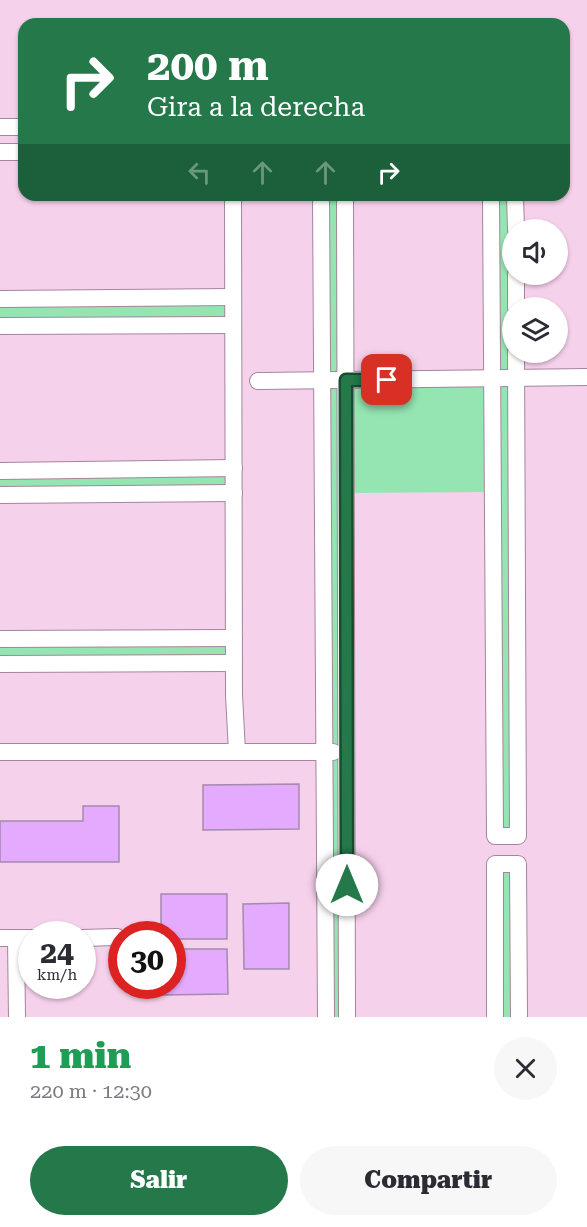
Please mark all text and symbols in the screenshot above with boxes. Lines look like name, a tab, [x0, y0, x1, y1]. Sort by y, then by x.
text: 200 m	[147, 41, 269, 90]
icon: right	[48, 42, 126, 120]
text: Gira a la derecha	[147, 91, 365, 123]
icon: left	[183, 156, 216, 189]
icon: ahead	[246, 156, 279, 189]
icon: ahead	[309, 156, 342, 189]
icon: right	[372, 156, 405, 189]
map controls	[502, 219, 568, 363]
button: sound	[502, 219, 568, 285]
button: layers	[502, 297, 568, 363]
pin	[361, 354, 412, 405]
icon: arrive	[370, 363, 403, 396]
position arrow	[315, 853, 379, 917]
speed limit sign: 30	[108, 921, 186, 999]
text: 24	[40, 935, 74, 970]
text: km/h	[37, 966, 77, 984]
text: 1 min	[30, 1035, 131, 1077]
button: close	[494, 1037, 557, 1100]
text: 220 m · 12:30	[30, 1079, 152, 1103]
button: Salir	[30, 1146, 288, 1215]
button: Compartir	[300, 1146, 557, 1215]

